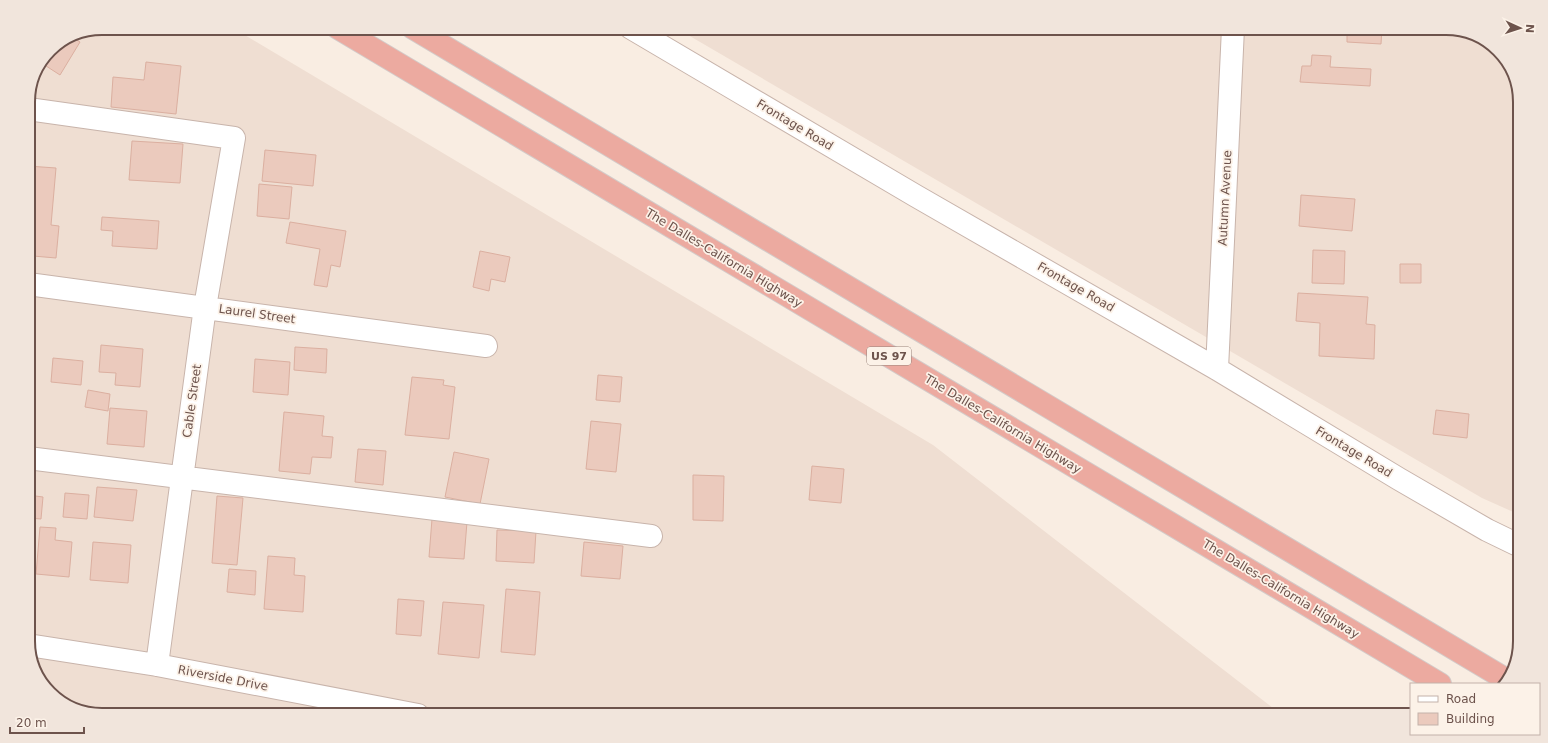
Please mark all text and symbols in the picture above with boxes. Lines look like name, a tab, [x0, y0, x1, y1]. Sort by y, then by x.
north arrow	[1500, 8, 1540, 48]
text: N	[1523, 24, 1536, 33]
street label: Frontage Road	[754, 97, 836, 153]
street label: Autumn Avenue	[1216, 150, 1234, 246]
street label: The Dalles-California Highway	[642, 205, 805, 310]
street label: Frontage Road	[1035, 259, 1117, 315]
street label: Laurel Street	[218, 302, 297, 326]
road number: US 97	[867, 347, 911, 365]
street label: Cable Street	[180, 363, 204, 439]
street label: The Dalles-California Highway	[921, 371, 1084, 476]
street label: Frontage Road	[1313, 424, 1395, 480]
street label: The Dalles-California Highway	[1199, 536, 1362, 641]
street label: Riverside Drive	[177, 662, 269, 694]
legend	[1410, 683, 1540, 735]
text: Road	[1446, 692, 1476, 706]
scale bar	[10, 709, 84, 735]
text: Building	[1446, 712, 1495, 726]
text: 20 m	[16, 716, 47, 730]

